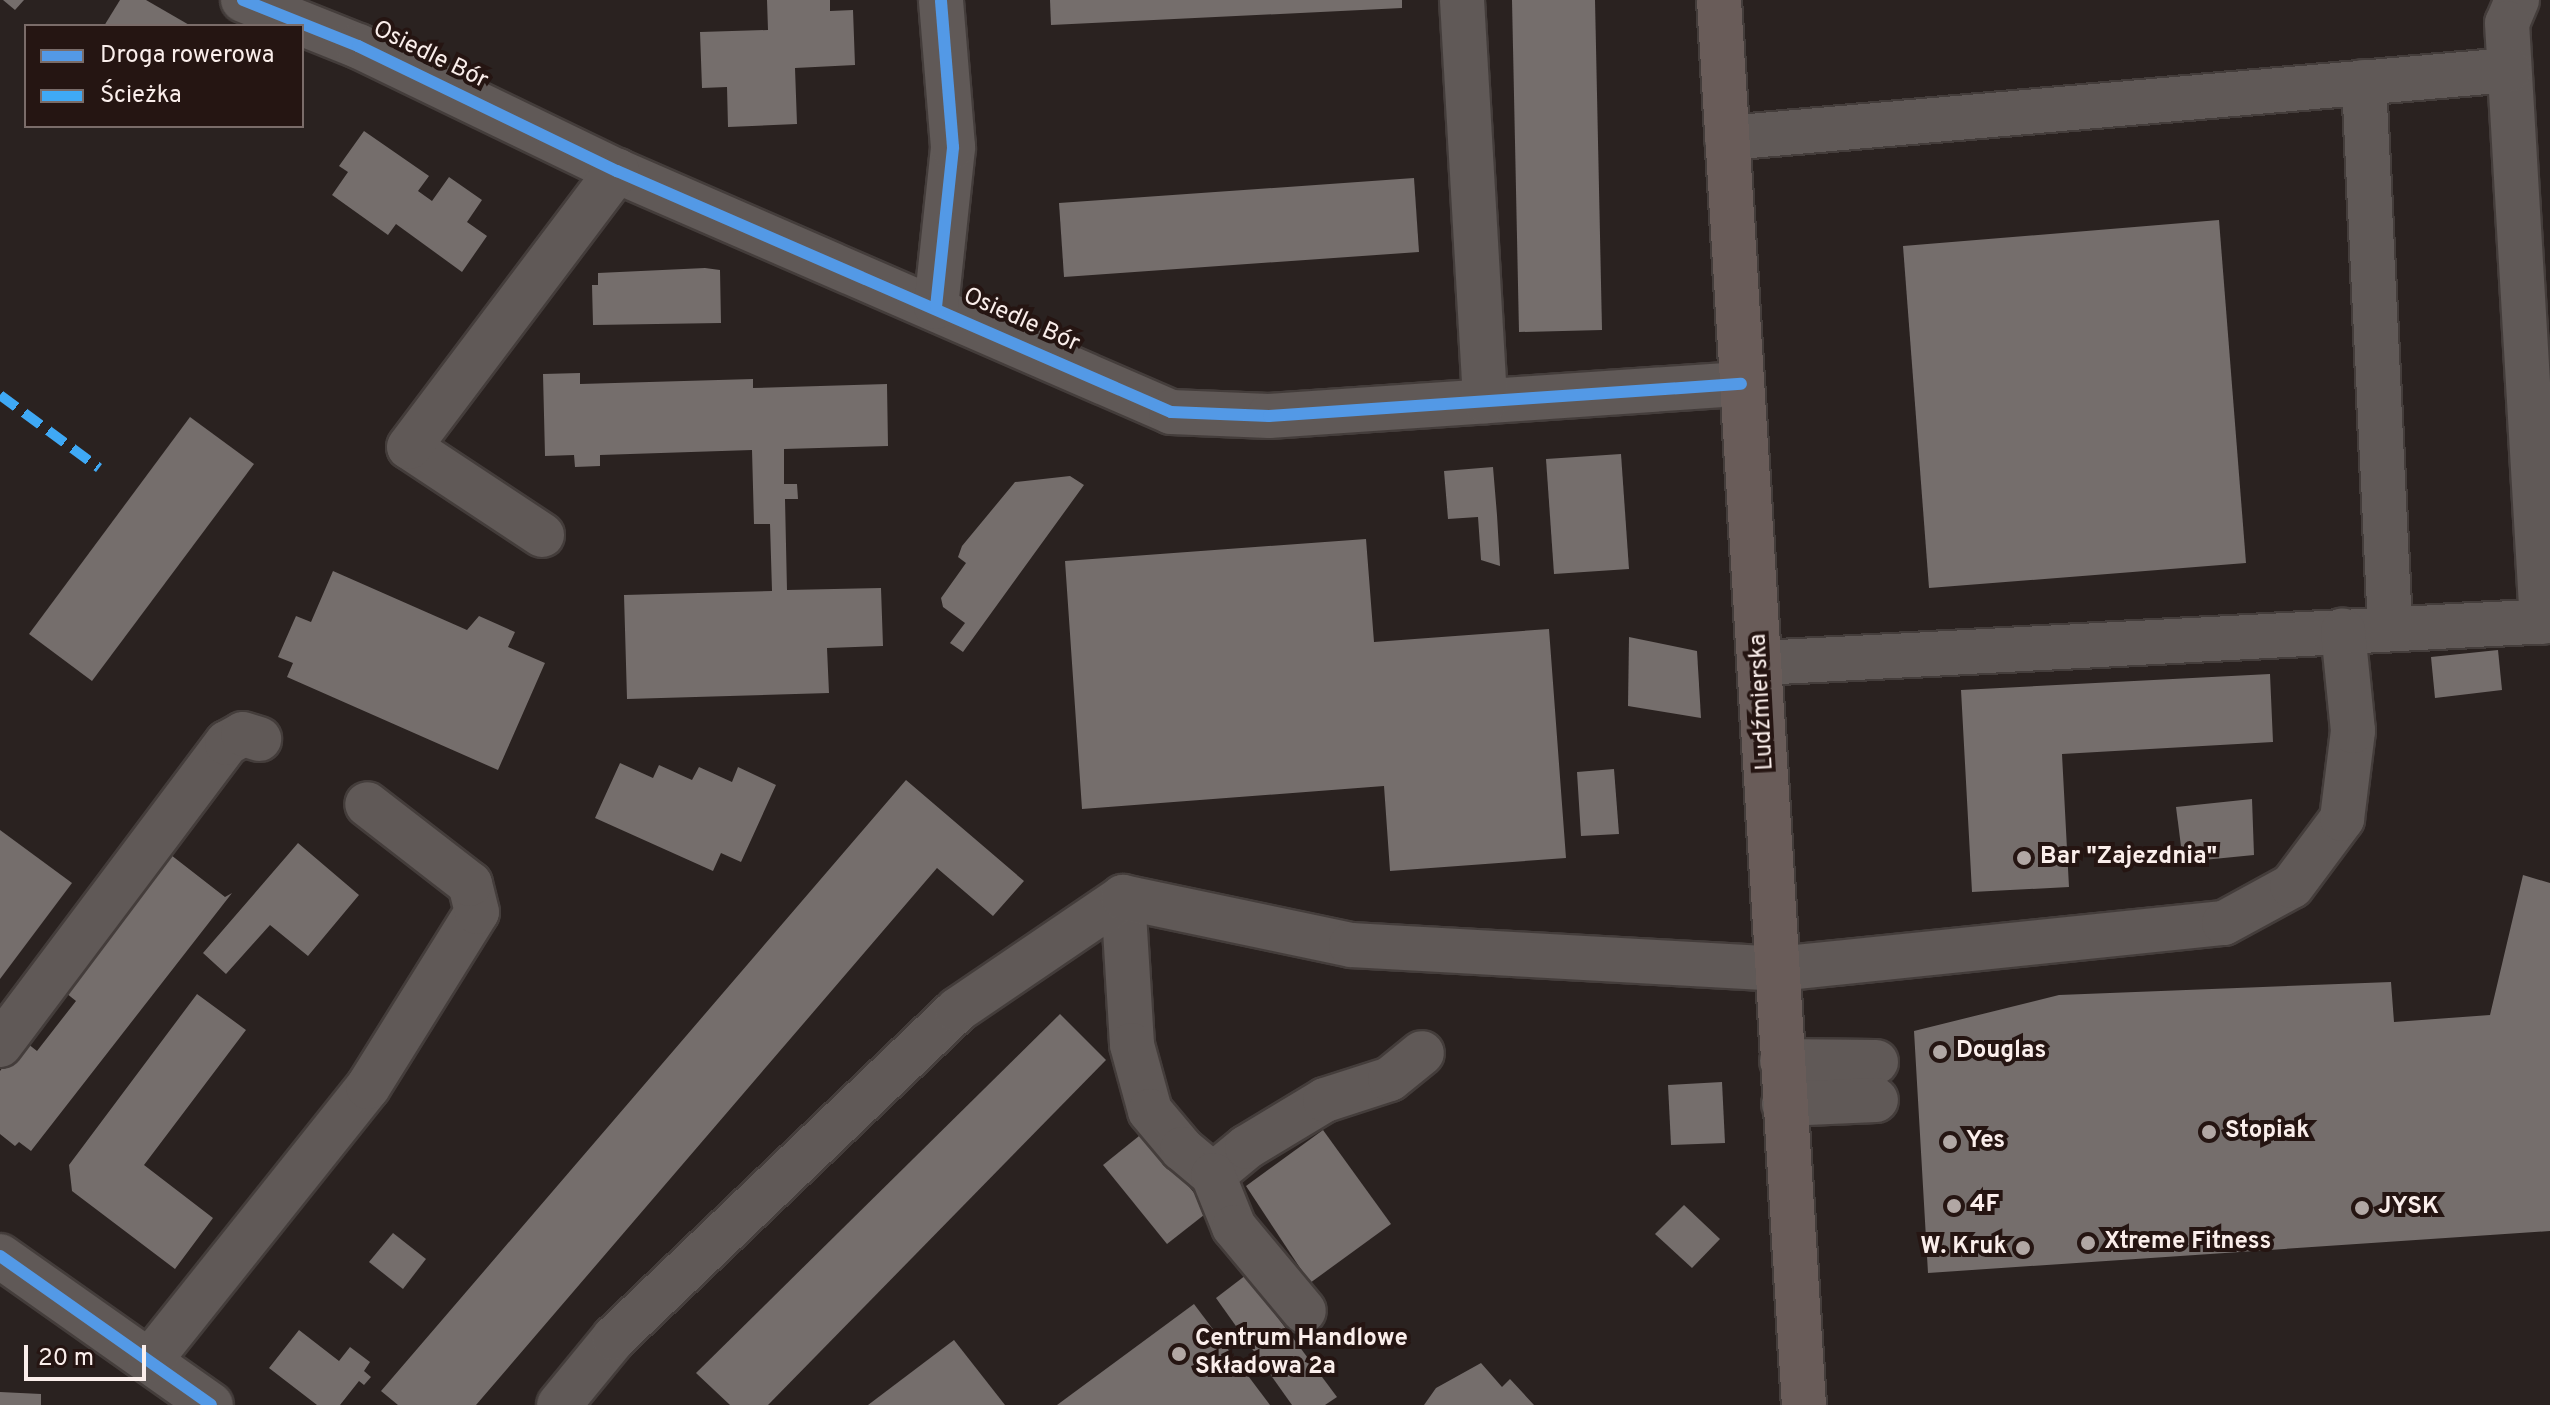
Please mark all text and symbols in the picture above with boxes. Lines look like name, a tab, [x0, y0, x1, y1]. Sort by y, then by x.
street label: Osiedle Bór	[368, 16, 492, 96]
legend	[24, 24, 304, 128]
text: Droga rowerowa	[100, 41, 274, 71]
text: Ścieżka	[100, 81, 182, 111]
street label: Osiedle Bór	[958, 283, 1084, 359]
street label: Ludźmierska	[1745, 633, 1781, 771]
place label: Bar "Zajezdnia"	[2040, 844, 2217, 872]
marker: Bar "Zajezdnia"	[2015, 849, 2033, 867]
place label: Douglas	[1956, 1038, 2046, 1066]
marker: Douglas	[1931, 1043, 1949, 1061]
place label: Stopiak	[2225, 1118, 2310, 1146]
marker: Stopiak	[2200, 1123, 2218, 1141]
place label: Yes	[1966, 1128, 2005, 1156]
marker: Yes	[1941, 1133, 1959, 1151]
place label: 4F	[1970, 1192, 1999, 1220]
place label: JYSK	[2378, 1194, 2439, 1222]
marker: 4F	[1945, 1197, 1963, 1215]
marker: JYSK	[2353, 1199, 2371, 1217]
place label: Xtreme Fitness	[2104, 1229, 2271, 1257]
place label: W. Kruk	[1920, 1234, 2007, 1262]
marker: Xtreme Fitness	[2079, 1234, 2097, 1252]
marker: W. Kruk	[2014, 1239, 2032, 1257]
place label: Centrum Handlowe Składowa 2a	[1195, 1326, 1408, 1382]
scale bar	[28, 1329, 150, 1379]
text: 20 m	[38, 1344, 94, 1374]
marker: Centrum Handlowe Składowa 2a	[1170, 1345, 1188, 1363]

